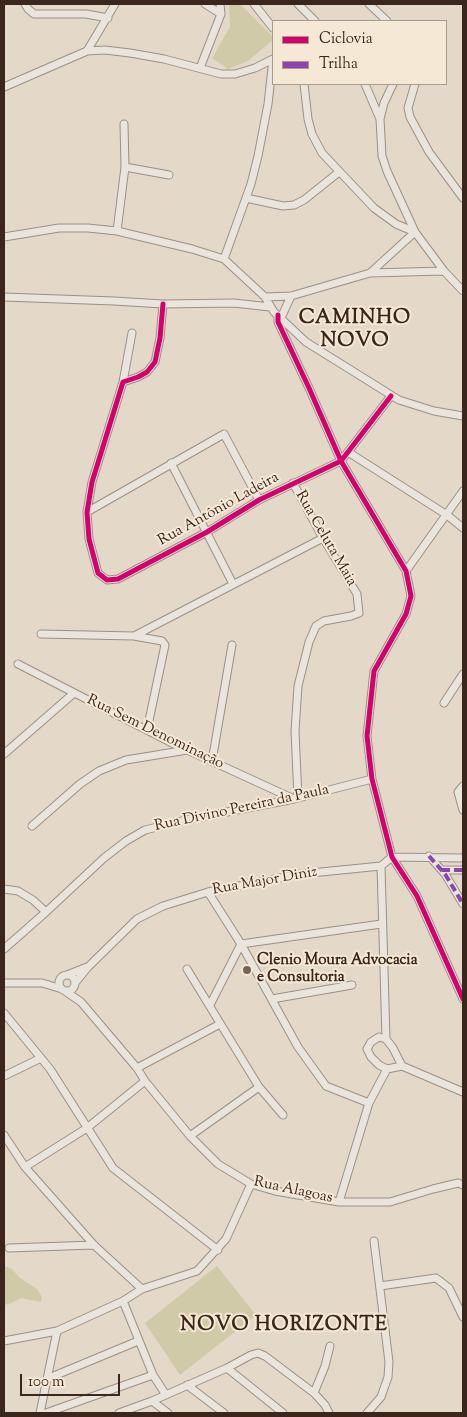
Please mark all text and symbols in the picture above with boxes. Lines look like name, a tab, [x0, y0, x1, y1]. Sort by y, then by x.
legend	[272, 20, 447, 85]
text: Ciclovia	[319, 29, 373, 50]
text: Trilha	[319, 54, 358, 75]
district label: CAMINHO NOVO	[298, 308, 412, 355]
street label: Rua Antônio Ladeira	[155, 469, 283, 551]
street label: Rua Celuta Maia	[290, 488, 360, 590]
street label: Rua Sem Denominação	[83, 692, 227, 774]
street label: Rua Divino Pereira da Paula	[153, 782, 331, 836]
street label: Rua Major Diniz	[211, 864, 319, 900]
place label: Clenio Moura Advocacia e Consultoria	[257, 952, 418, 987]
marker: Clenio Moura Advocacia e Consultoria	[241, 964, 253, 976]
street label: Rua Alagoas	[252, 1174, 334, 1208]
district label: NOVO HORIZONTE	[179, 1315, 389, 1339]
scale bar	[22, 1364, 122, 1396]
text: 100 m	[28, 1372, 64, 1393]

